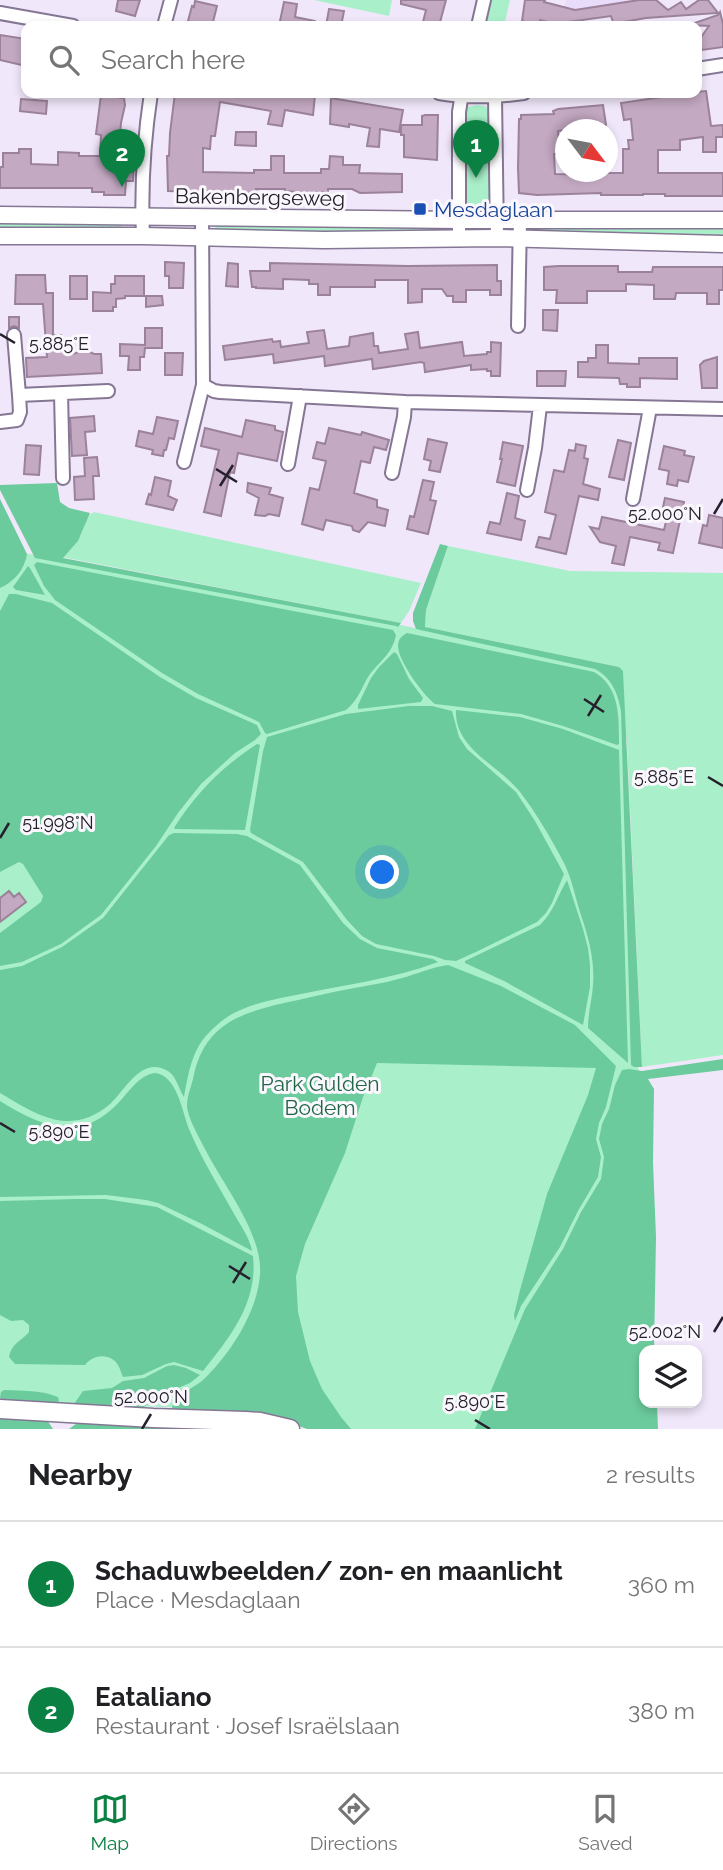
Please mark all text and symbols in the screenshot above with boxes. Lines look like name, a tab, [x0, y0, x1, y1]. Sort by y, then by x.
search box	[21, 21, 702, 98]
icon: search	[45, 41, 83, 79]
text: Search here	[101, 45, 245, 75]
north arrow	[555, 119, 618, 182]
pin: 1	[453, 120, 499, 178]
pin: 2	[99, 129, 145, 187]
street label: Bakenbergseweg	[175, 183, 345, 211]
place label: Mesdaglaan	[434, 197, 553, 222]
marker: Mesdaglaan	[412, 201, 428, 217]
text: 5.885°E	[29, 333, 89, 354]
text: 52.000°N	[628, 503, 702, 524]
text: 5.885°E	[634, 766, 694, 787]
text: 51.998°N	[22, 812, 94, 833]
your location	[365, 855, 399, 889]
park label: Park Gulden Bodem	[260, 1071, 380, 1120]
text: 5.890°E	[29, 1121, 89, 1142]
text: 52.002°N	[629, 1321, 701, 1342]
map controls	[639, 1345, 702, 1408]
button: layers	[639, 1345, 702, 1408]
text: 52.000°N	[114, 1386, 188, 1407]
text: 5.890°E	[445, 1391, 505, 1412]
text: Nearby	[28, 1457, 132, 1492]
text: 2 results	[606, 1461, 695, 1488]
text: Schaduwbeelden/ zon- en maanlicht	[95, 1556, 563, 1586]
text: 1	[45, 1571, 57, 1598]
text: 360 m	[628, 1571, 695, 1598]
text: Place · Mesdaglaan	[95, 1586, 301, 1613]
text: Eataliano	[95, 1682, 212, 1712]
text: 2	[45, 1697, 57, 1724]
text: 380 m	[628, 1697, 695, 1724]
text: Restaurant · Josef Israëlslaan	[95, 1712, 400, 1739]
tab: Map	[90, 1790, 129, 1854]
tab: Directions	[310, 1790, 398, 1854]
tab: Saved	[578, 1790, 633, 1854]

